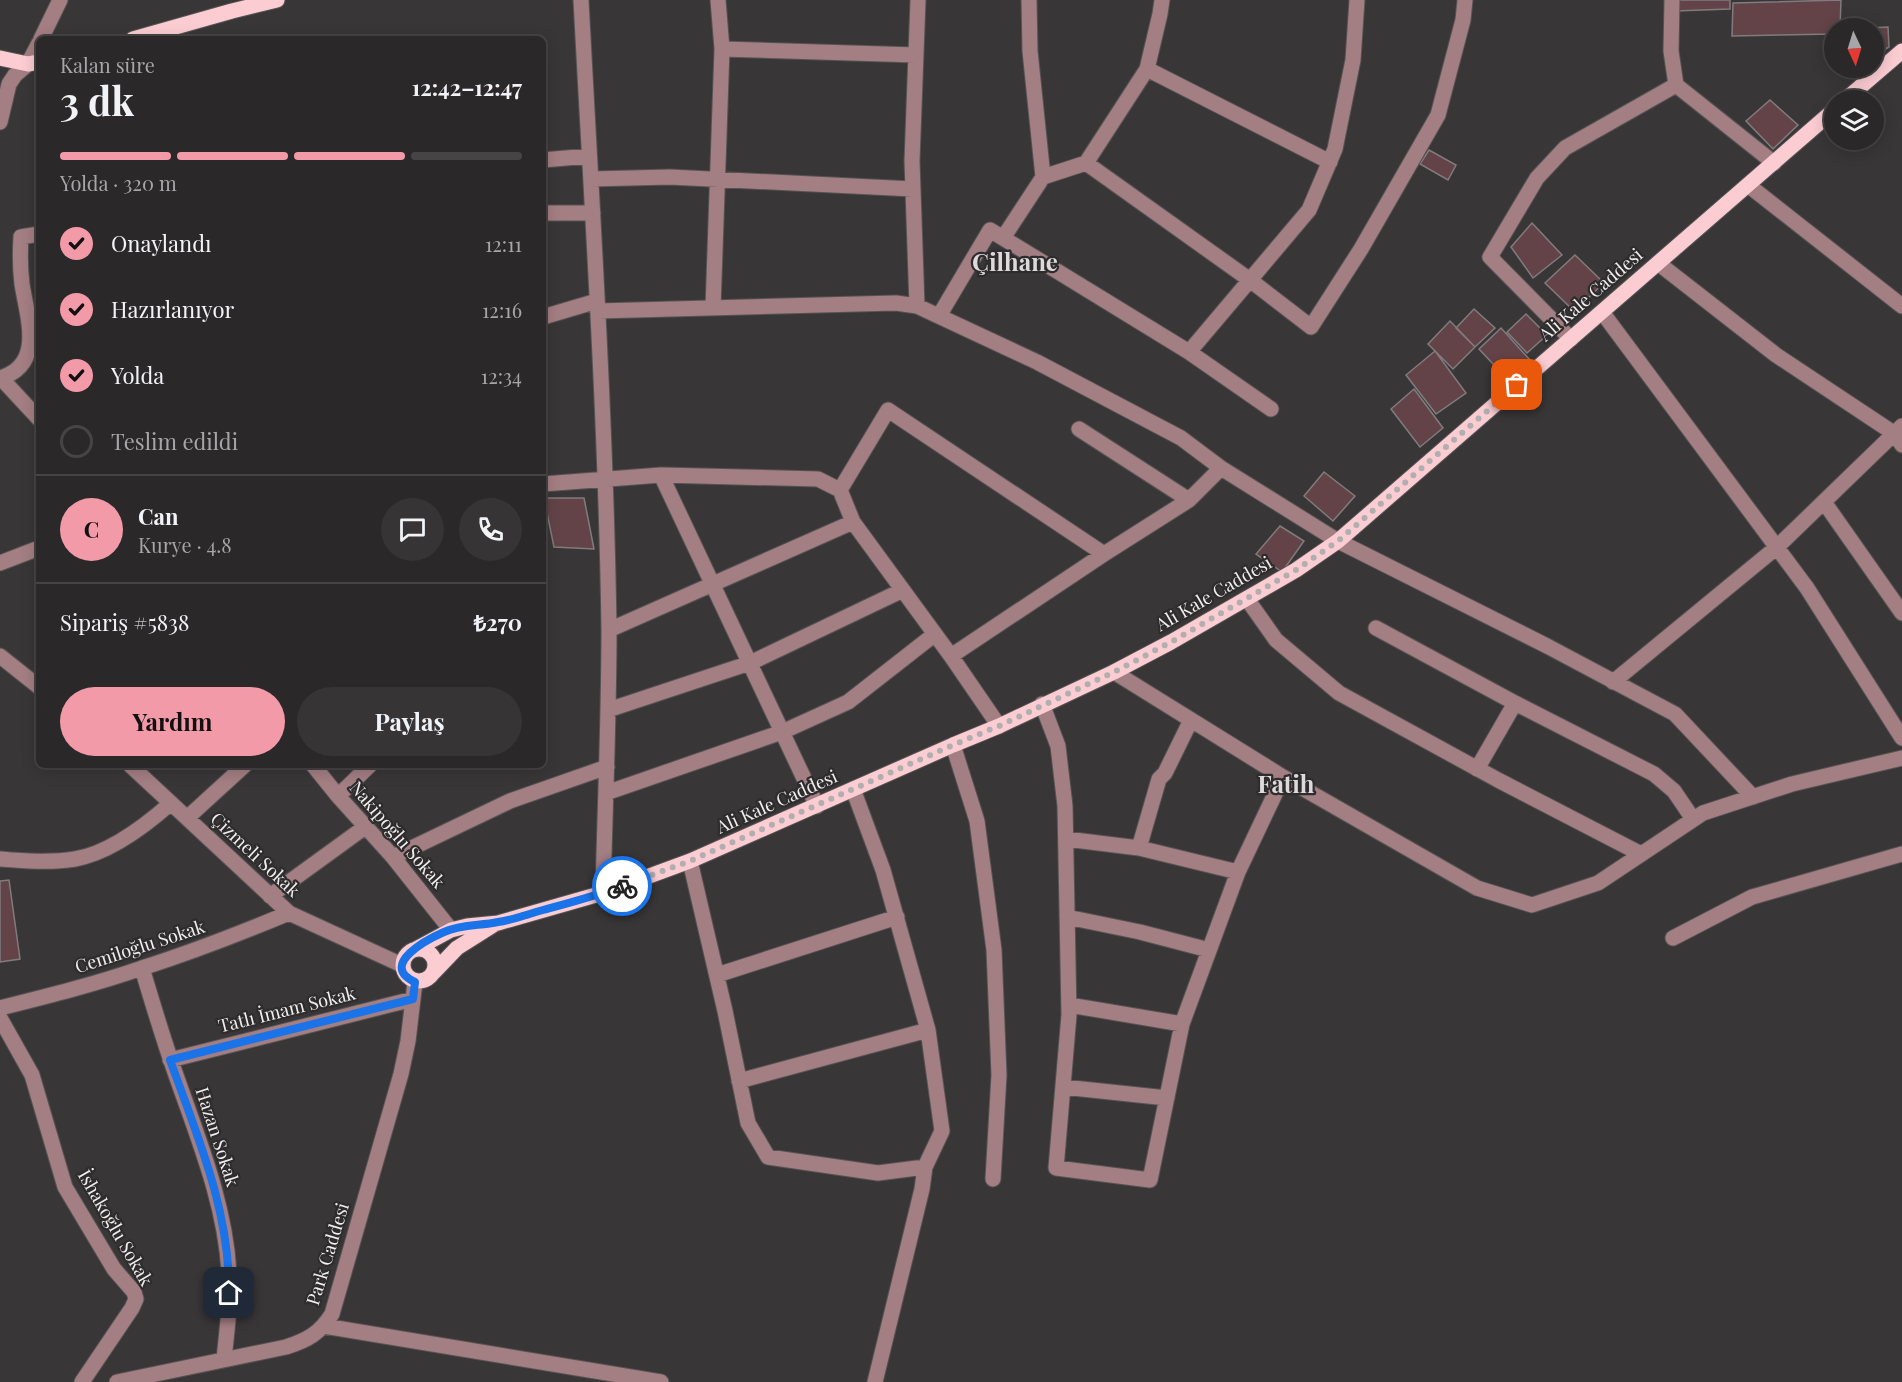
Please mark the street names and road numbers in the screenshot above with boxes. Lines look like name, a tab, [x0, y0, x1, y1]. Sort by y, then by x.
street label: Ali Kale Caddesi	[1533, 242, 1647, 347]
street label: Ali Kale Caddesi	[1150, 550, 1276, 637]
street label: Ali Kale Caddesi	[711, 764, 841, 839]
street label: Nakipoğlu Sokak	[345, 776, 451, 893]
street label: Çizmeli Sokak	[206, 807, 306, 902]
street label: Cemiloğlu Sokak	[72, 914, 208, 978]
street label: Tatlı İmam Sokak	[216, 980, 358, 1038]
street label: Hazan Sokak	[191, 1084, 245, 1190]
street label: İshakoğlu Sokak	[73, 1165, 159, 1290]
street label: Park Caddesi	[300, 1200, 354, 1308]

